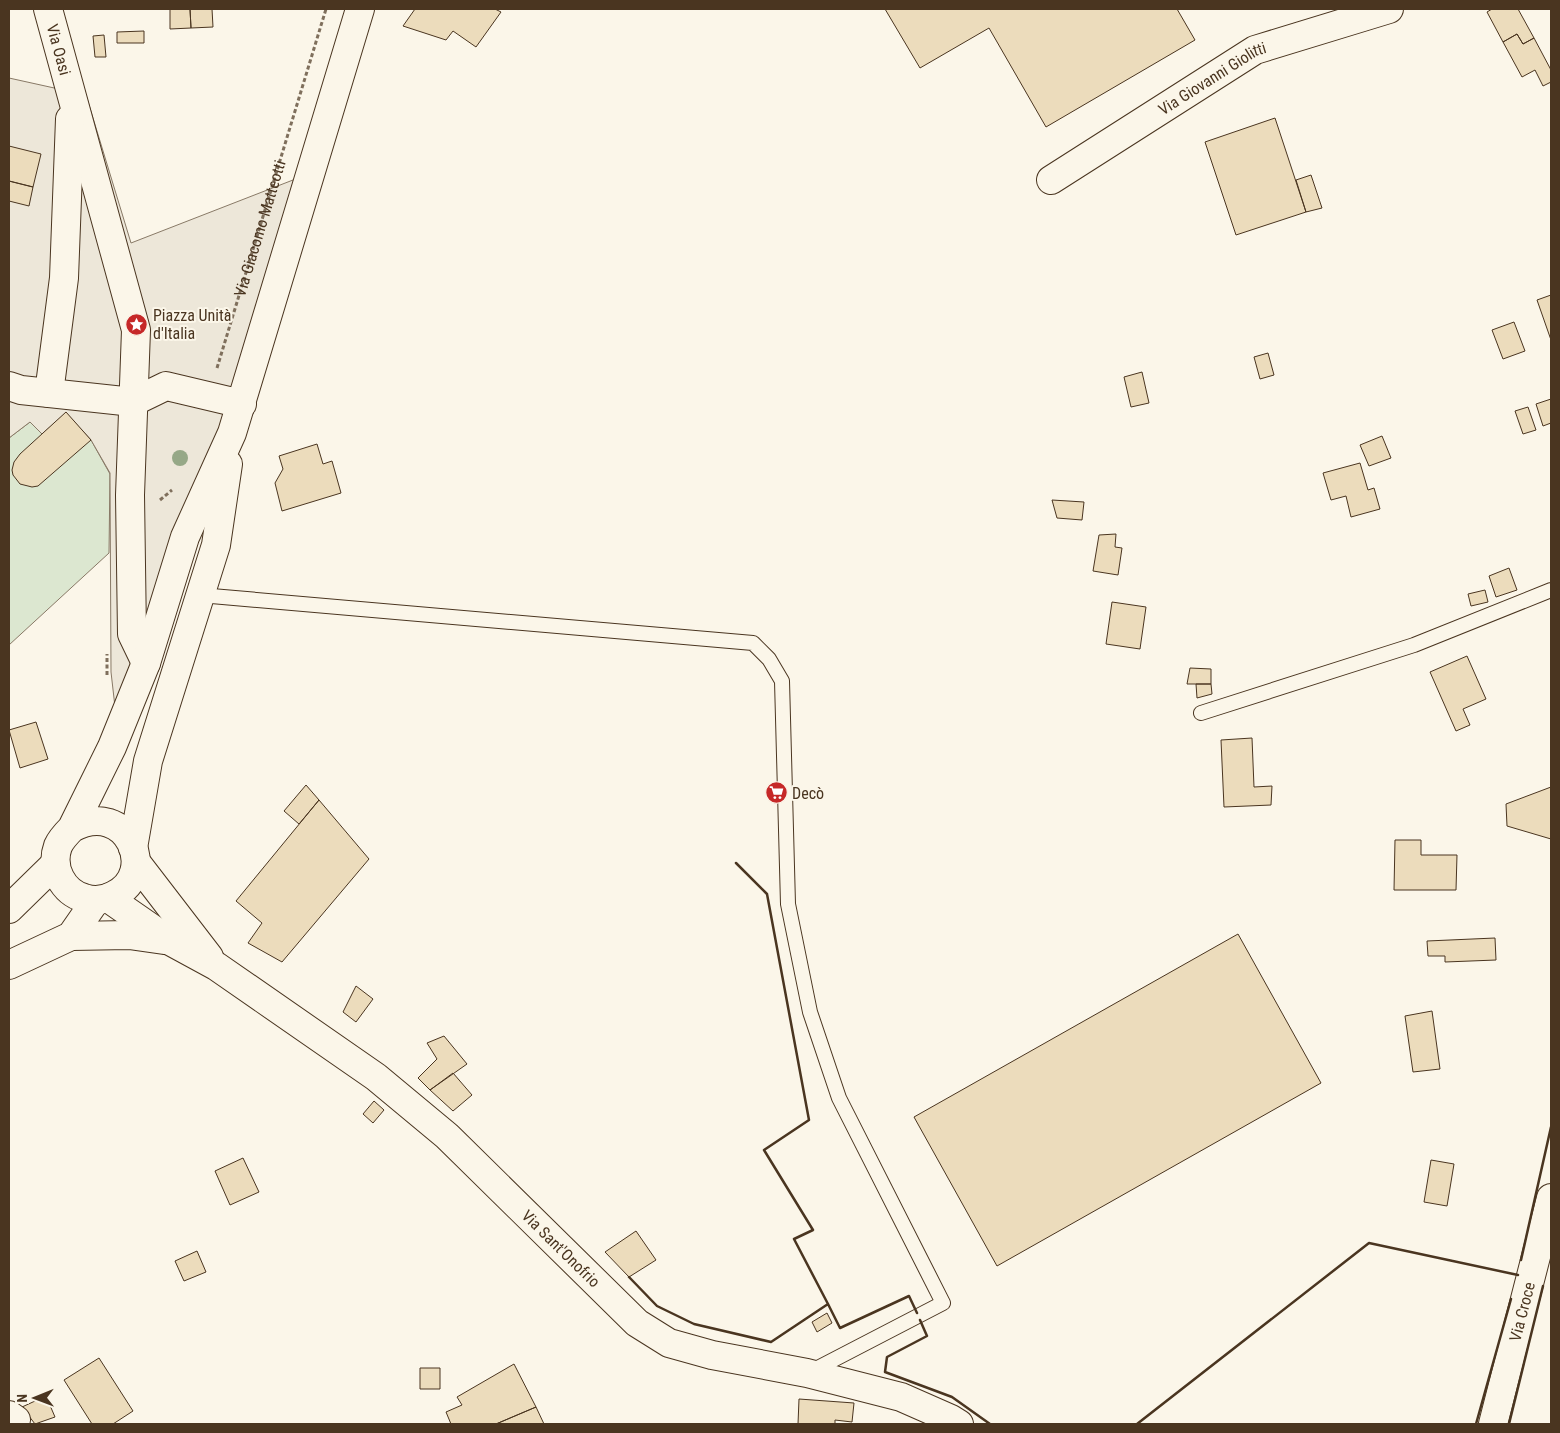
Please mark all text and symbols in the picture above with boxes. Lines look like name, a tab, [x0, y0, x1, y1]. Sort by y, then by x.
street label: Via Oasi	[43, 22, 75, 77]
street label: Via Giovanni Giolitti	[1155, 38, 1268, 119]
street label: Via Giacomo Matteotti	[230, 158, 289, 299]
place label: Piazza Unità d'Italia	[153, 306, 231, 343]
place icon: Piazza Unità d'Italia	[125, 312, 149, 336]
supermarket icon: Decò	[764, 781, 788, 805]
place label: Decò	[792, 784, 824, 803]
street label: Via Sant'Onofrio	[518, 1206, 604, 1291]
street label: Via Croce	[1505, 1280, 1539, 1343]
north arrow	[10, 1373, 60, 1423]
text: N	[14, 1394, 30, 1403]

